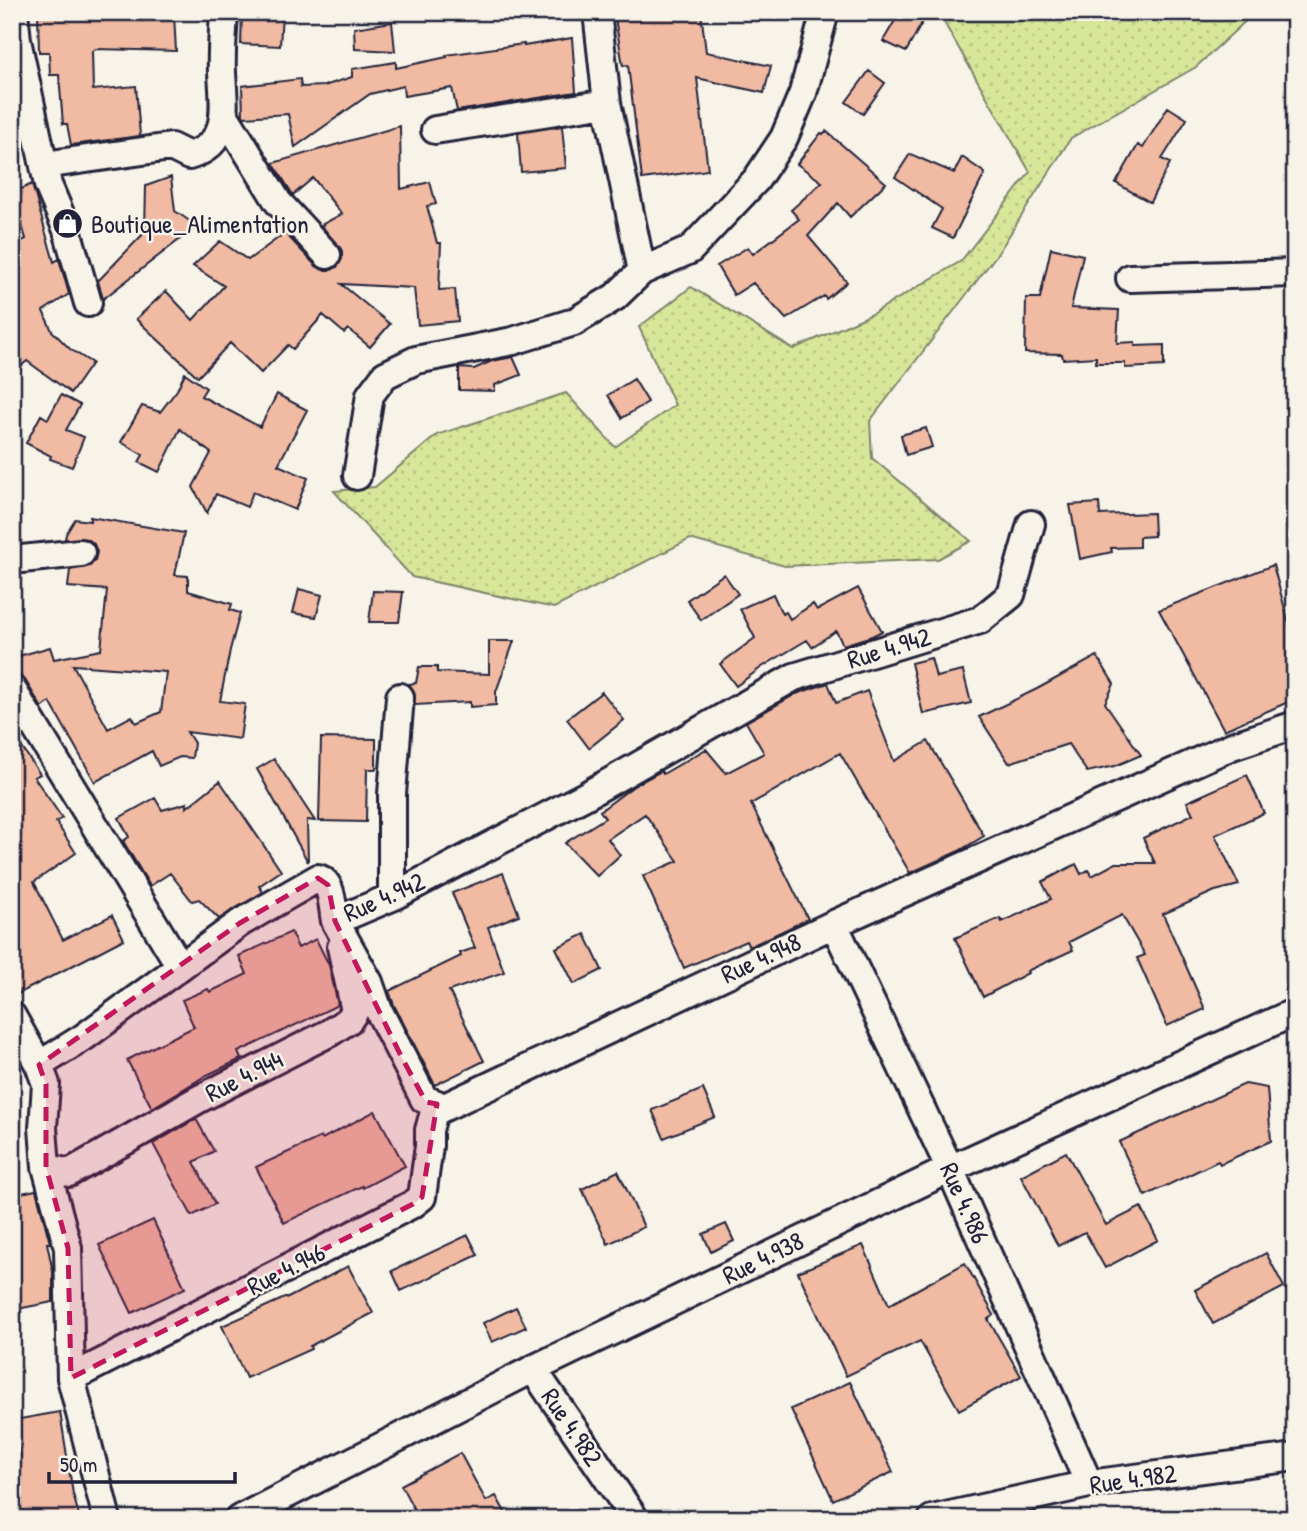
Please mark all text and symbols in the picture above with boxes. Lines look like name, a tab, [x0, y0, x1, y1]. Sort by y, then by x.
place label: Boutique_Alimentation	[91, 206, 309, 241]
shop icon: Boutique_Alimentation	[51, 207, 85, 241]
street label: Rue 4.942	[843, 618, 935, 677]
street label: Rue 4.942	[338, 863, 430, 930]
street label: Rue 4.948	[715, 924, 806, 991]
street label: Rue 4.944	[199, 1041, 289, 1110]
street label: Rue 4.986	[932, 1157, 999, 1249]
street label: Rue 4.938	[716, 1223, 809, 1292]
street label: Rue 4.946	[241, 1234, 331, 1303]
street label: Rue 4.982	[534, 1381, 611, 1472]
scale bar	[49, 1440, 234, 1484]
text: 50 m	[60, 1450, 97, 1479]
street label: Rue 4.982	[1088, 1455, 1178, 1502]

